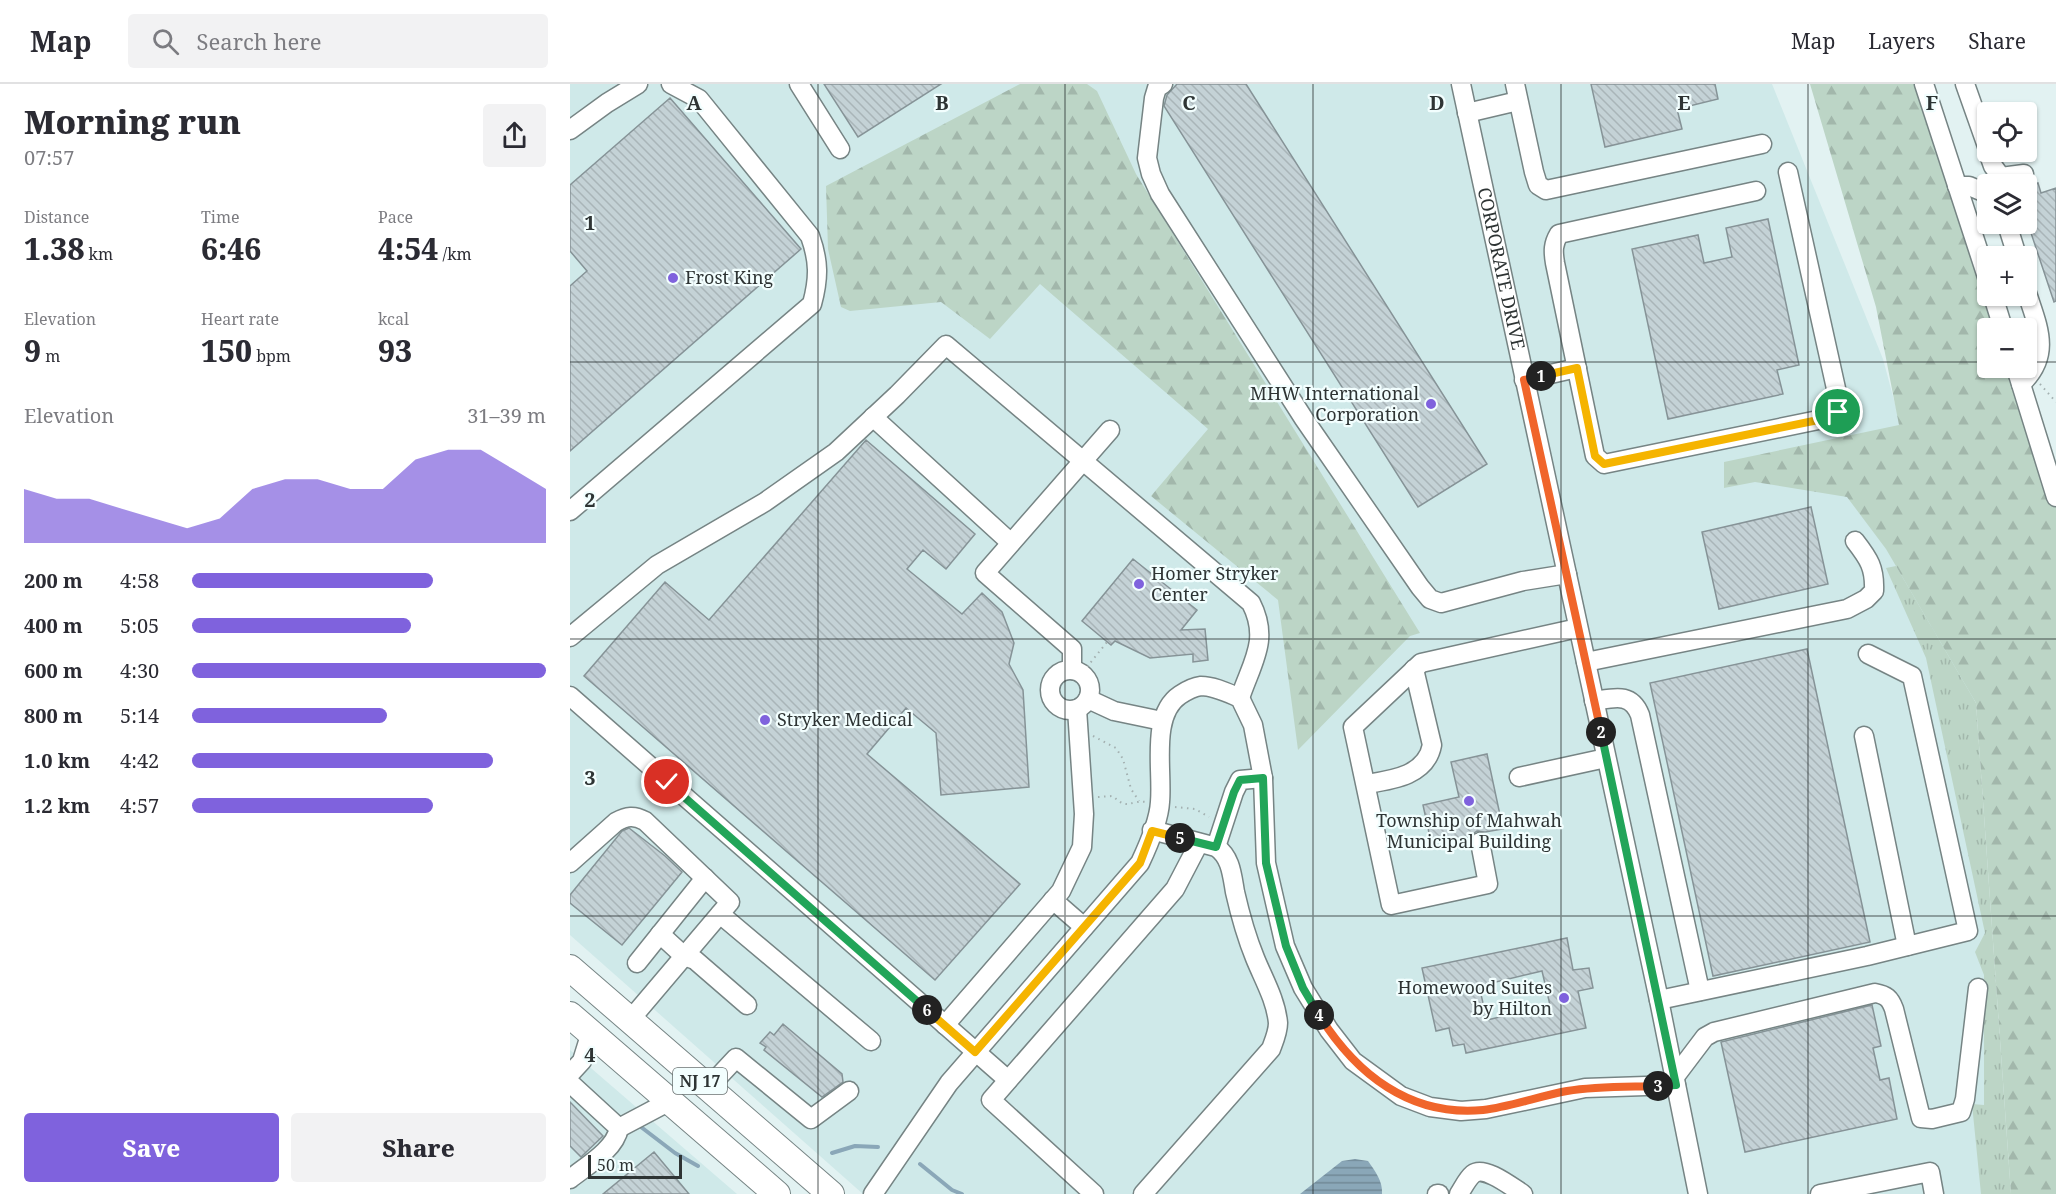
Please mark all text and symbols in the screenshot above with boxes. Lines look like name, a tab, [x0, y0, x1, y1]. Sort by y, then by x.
search box	[128, 14, 548, 68]
text: Map	[30, 22, 92, 60]
icon: search	[149, 25, 182, 58]
text: Search here	[197, 26, 321, 56]
text: Map	[1791, 27, 1835, 55]
text: Layers	[1868, 27, 1935, 55]
text: Share	[1968, 27, 2026, 55]
text: A	[686, 89, 702, 116]
text: B	[935, 89, 949, 116]
text: C	[1182, 89, 1196, 116]
text: D	[1429, 89, 1445, 116]
text: E	[1677, 89, 1691, 116]
text: F	[1926, 89, 1938, 116]
text: Morning run	[24, 99, 241, 144]
map controls	[1977, 102, 2037, 378]
button: locate	[1977, 102, 2037, 162]
button: share	[483, 104, 546, 167]
text: 07:57	[24, 144, 74, 171]
button: layers	[1977, 174, 2037, 234]
street label: CORPORATE DRIVE	[1473, 185, 1531, 352]
text: Distance	[24, 206, 89, 228]
text: Time	[201, 206, 240, 228]
text: Pace	[378, 206, 413, 228]
text: 1	[584, 209, 596, 236]
text: 1.38	[24, 228, 84, 269]
text: 6:46	[201, 228, 261, 269]
text: 4:54	[378, 228, 438, 269]
text: km	[84, 243, 113, 265]
text: /km	[438, 243, 472, 265]
button: +	[1977, 246, 2037, 306]
place label: Frost King	[685, 265, 774, 289]
marker: Frost King	[666, 271, 680, 285]
text: Elevation	[24, 308, 96, 330]
text: Heart rate	[201, 308, 279, 330]
text: kcal	[378, 308, 409, 330]
button: −	[1977, 318, 2037, 378]
text: 9	[24, 330, 41, 371]
text: 150	[201, 330, 252, 371]
text: 93	[378, 330, 412, 371]
text: m	[41, 345, 60, 367]
text: bpm	[252, 345, 291, 367]
pin: 1	[1526, 361, 1556, 391]
text: 1	[1536, 365, 1546, 387]
place label: MHW International Corporation	[1250, 381, 1419, 426]
pin	[1812, 386, 1863, 437]
icon: arrive	[1821, 395, 1854, 428]
marker: MHW International Corporation	[1424, 397, 1438, 411]
text: Elevation	[24, 402, 114, 429]
text: 31–39 m	[467, 402, 546, 429]
text: 2	[584, 486, 596, 513]
place label: Homer Stryker Center	[1151, 561, 1279, 606]
text: 200 m	[24, 567, 83, 594]
text: 4:58	[120, 567, 159, 594]
marker: Homer Stryker Center	[1132, 577, 1146, 591]
text: 400 m	[24, 612, 83, 639]
text: 5:05	[120, 612, 159, 639]
text: 600 m	[24, 657, 83, 684]
text: 4:30	[120, 657, 159, 684]
text: 800 m	[24, 702, 83, 729]
text: 5:14	[120, 702, 159, 729]
place label: Stryker Medical	[777, 707, 913, 731]
marker: Stryker Medical	[758, 713, 772, 727]
pin: 2	[1586, 717, 1616, 747]
text: 2	[1596, 721, 1606, 743]
text: 1.0 km	[24, 747, 90, 774]
text: 4:42	[120, 747, 159, 774]
pin	[641, 756, 692, 807]
text: 3	[584, 764, 596, 791]
icon: check	[650, 765, 683, 798]
text: 1.2 km	[24, 792, 90, 819]
text: 4:57	[120, 792, 159, 819]
marker: Township of Mahwah Municipal Building	[1462, 794, 1476, 808]
place label: Township of Mahwah Municipal Building	[1376, 808, 1562, 853]
pin: 5	[1165, 823, 1195, 853]
text: 5	[1175, 827, 1185, 849]
place label: Homewood Suites by Hilton	[1398, 975, 1552, 1020]
marker: Homewood Suites by Hilton	[1557, 991, 1571, 1005]
pin: 6	[912, 995, 942, 1025]
text: 6	[922, 999, 932, 1021]
pin: 4	[1304, 1000, 1334, 1030]
text: 4	[1314, 1004, 1324, 1026]
text: 4	[584, 1041, 596, 1068]
road number: NJ 17	[673, 1068, 727, 1094]
pin: 3	[1643, 1071, 1673, 1101]
text: 3	[1653, 1075, 1663, 1097]
button: Save	[24, 1113, 279, 1182]
button: Share	[291, 1113, 546, 1182]
scale bar	[588, 1152, 682, 1180]
text: 50 m	[597, 1154, 634, 1176]

